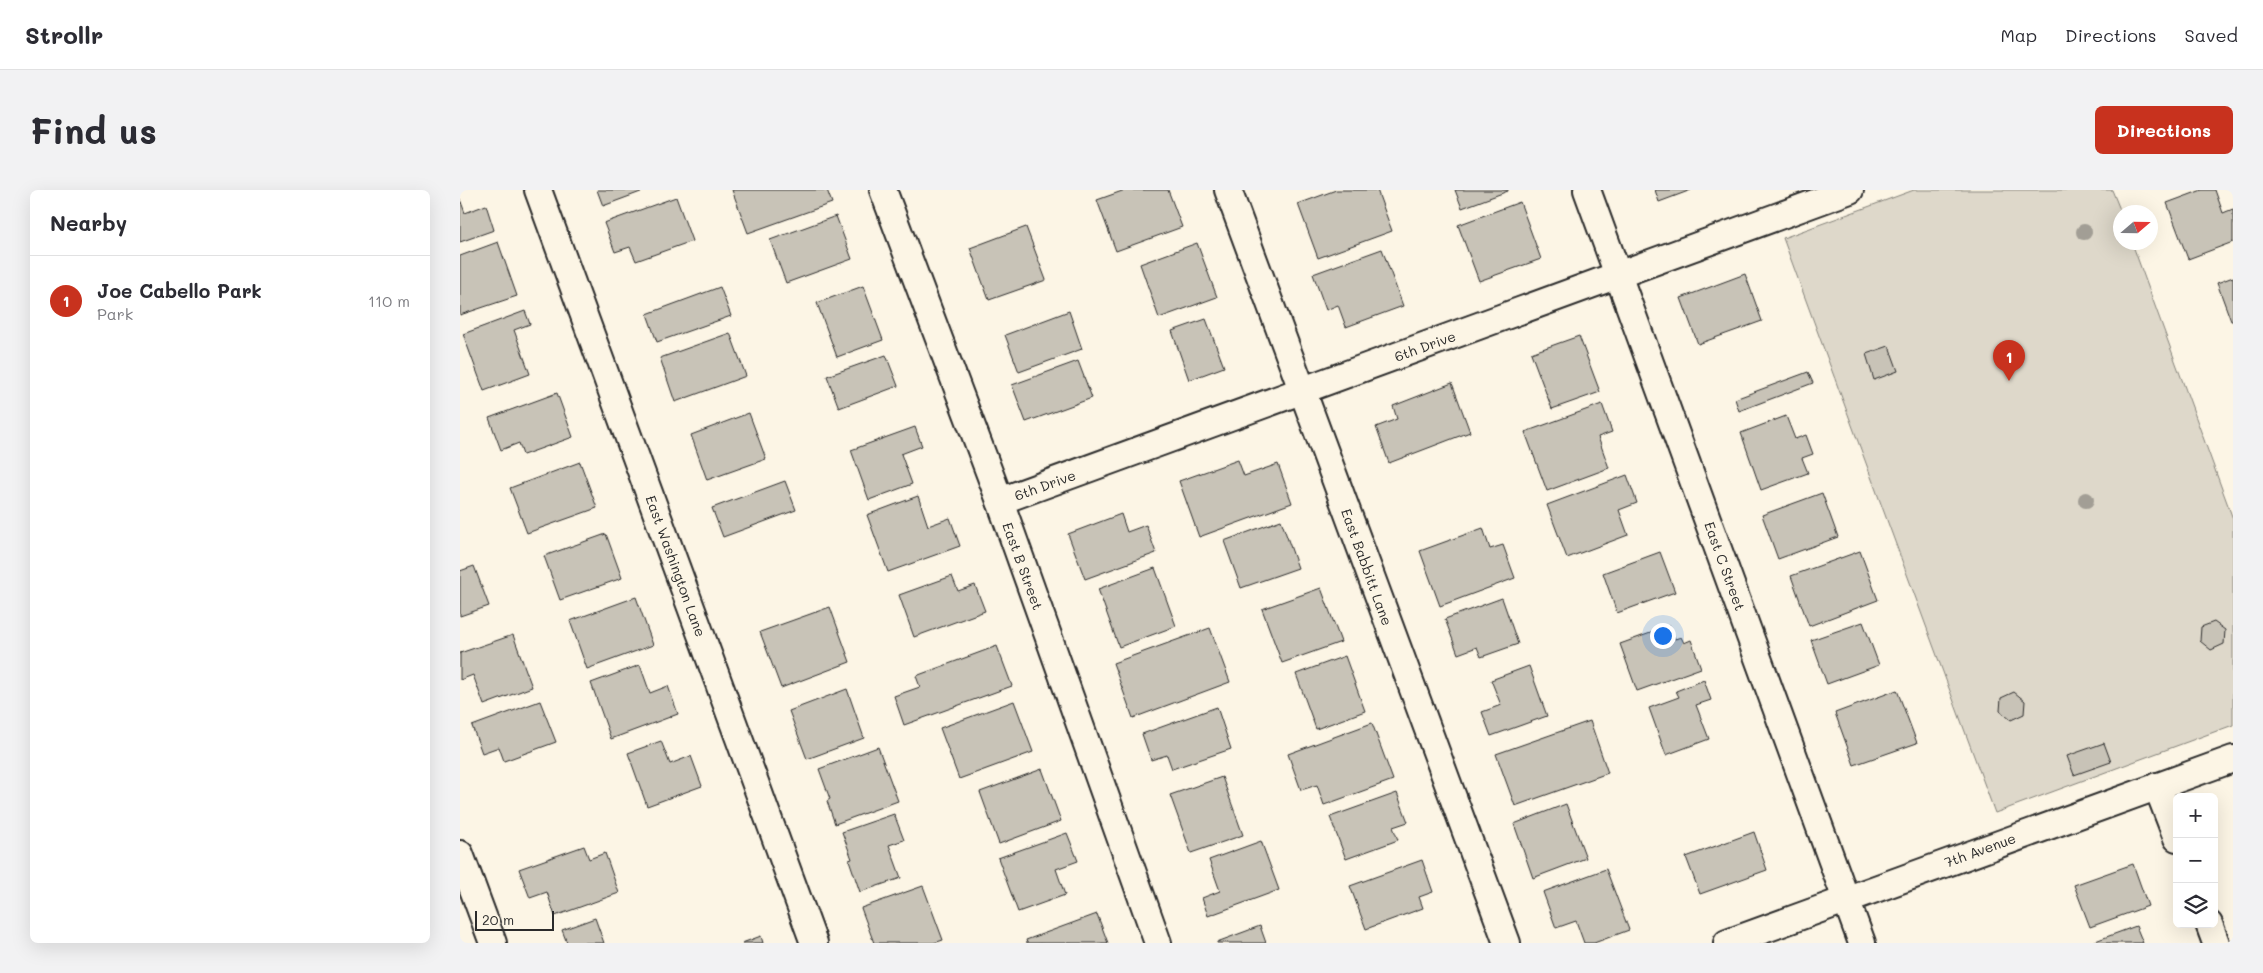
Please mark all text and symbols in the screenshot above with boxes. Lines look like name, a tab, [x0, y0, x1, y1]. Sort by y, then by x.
text: Strollr	[25, 19, 103, 50]
text: Map	[2000, 23, 2037, 47]
text: Directions	[2065, 23, 2157, 47]
text: Saved	[2185, 23, 2238, 47]
button: Directions	[2095, 106, 2233, 154]
text: Find us	[30, 107, 157, 153]
north arrow	[2113, 205, 2158, 250]
text: Nearby	[50, 209, 127, 236]
text: Joe Cabello Park	[97, 278, 262, 303]
text: 1	[62, 290, 70, 311]
text: 110 m	[368, 290, 410, 311]
text: Park	[97, 303, 133, 324]
street label: 6th Drive	[1392, 326, 1458, 366]
pin: 1	[1993, 340, 2025, 381]
street label: 6th Drive	[1012, 465, 1078, 505]
street label: East Washington Lane	[642, 493, 710, 639]
street label: East Babbitt Lane	[1337, 506, 1397, 628]
street label: East C Street	[1700, 519, 1750, 613]
street label: East B Street	[998, 520, 1048, 612]
your location	[1650, 623, 1676, 649]
map controls	[2173, 793, 2218, 928]
button: +	[2173, 793, 2218, 838]
street label: 7th Avenue	[1942, 828, 2018, 872]
button: −	[2173, 838, 2218, 883]
button: layers	[2173, 883, 2218, 928]
scale bar	[475, 908, 554, 931]
text: 20 m	[482, 910, 514, 929]

